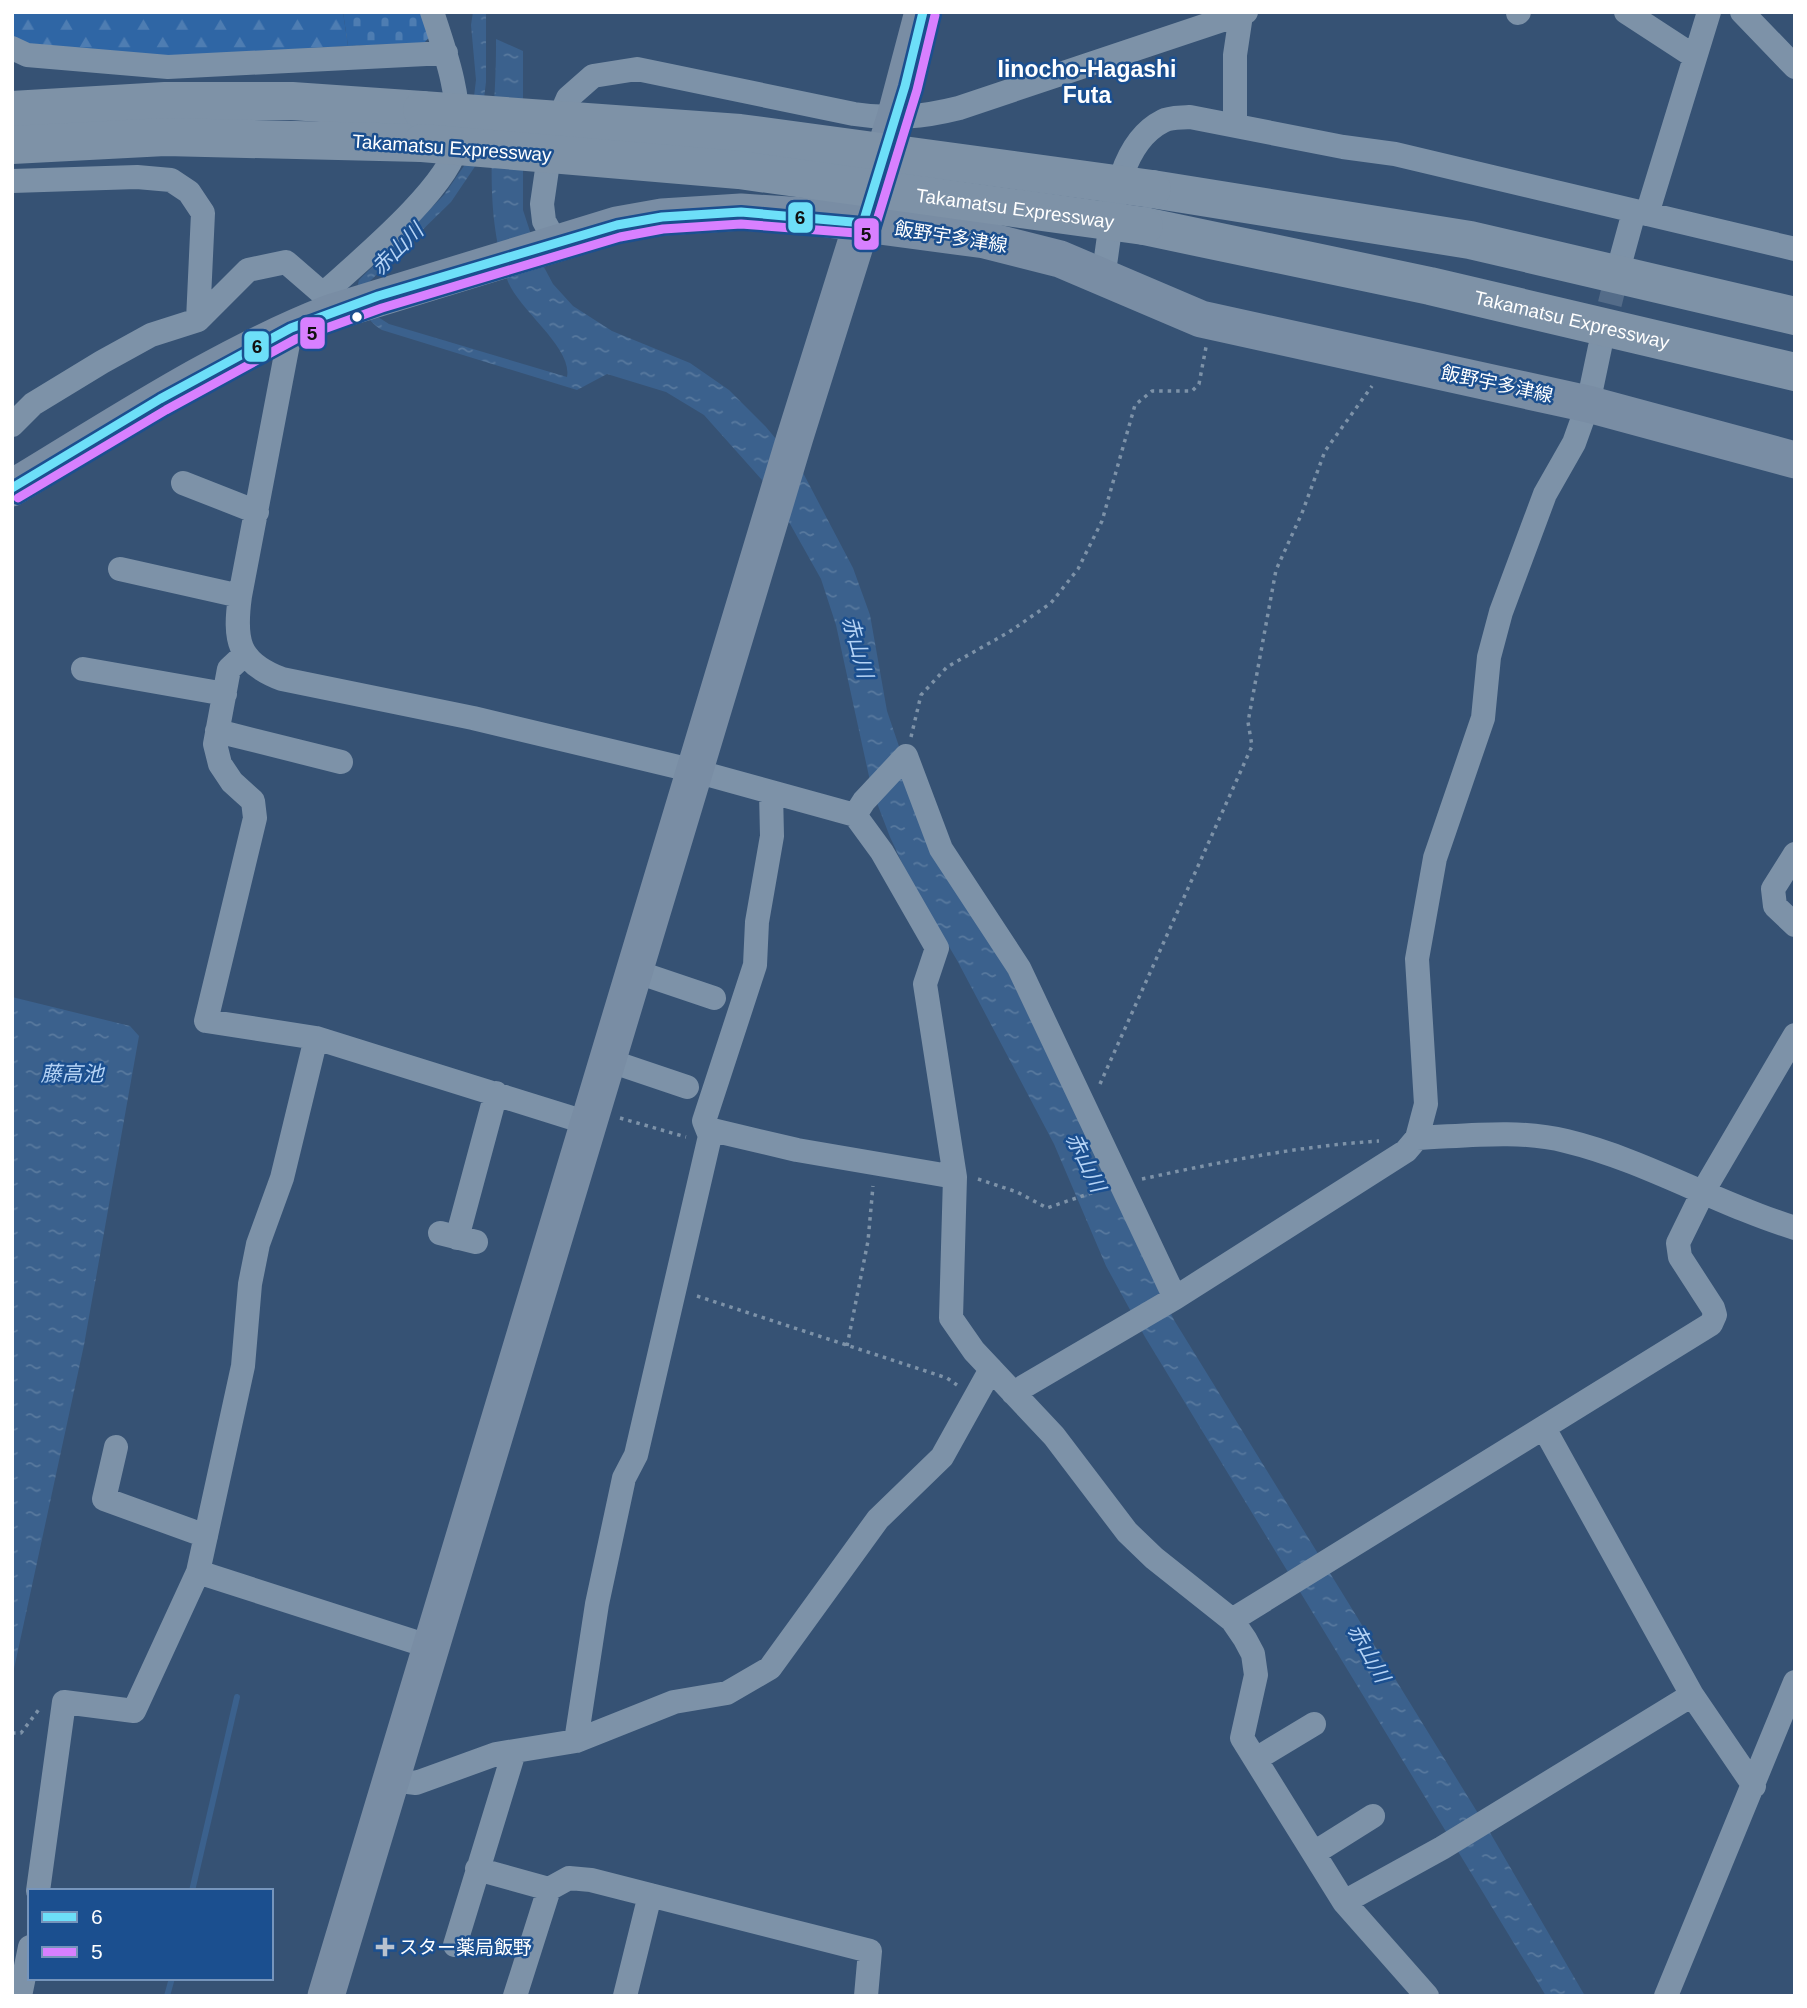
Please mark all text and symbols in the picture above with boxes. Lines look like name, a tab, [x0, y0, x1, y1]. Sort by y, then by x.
district label: Iinocho-Hagashi Futa	[998, 56, 1176, 108]
street label: Takamatsu Expressway	[352, 131, 553, 165]
street label: Takamatsu Expressway	[915, 184, 1116, 232]
line badge: 6	[787, 201, 814, 234]
text: 6	[795, 207, 805, 228]
water label: 赤山川	[367, 217, 429, 279]
line badge: 5	[853, 217, 880, 251]
street label: 飯野宇多津線	[893, 218, 1009, 256]
text: 5	[861, 224, 872, 245]
street label: Takamatsu Expressway	[1472, 286, 1672, 353]
unlabelled marker	[350, 310, 364, 324]
line badge: 5	[299, 316, 326, 350]
text: 5	[307, 323, 318, 344]
line badge: 6	[243, 330, 270, 363]
text: 6	[252, 336, 262, 357]
street label: 飯野宇多津線	[1439, 362, 1555, 406]
water label: 赤山川	[839, 614, 878, 682]
water label: 藤高池	[41, 1062, 105, 1085]
water label: 赤山川	[1062, 1129, 1111, 1197]
water label: 赤山川	[1344, 1620, 1395, 1688]
legend	[28, 1889, 273, 1980]
text: 6	[91, 1905, 103, 1928]
place label: スター薬局飯野	[399, 1937, 532, 1958]
marker: スター薬局飯野	[377, 1939, 393, 1955]
text: 5	[91, 1940, 103, 1963]

